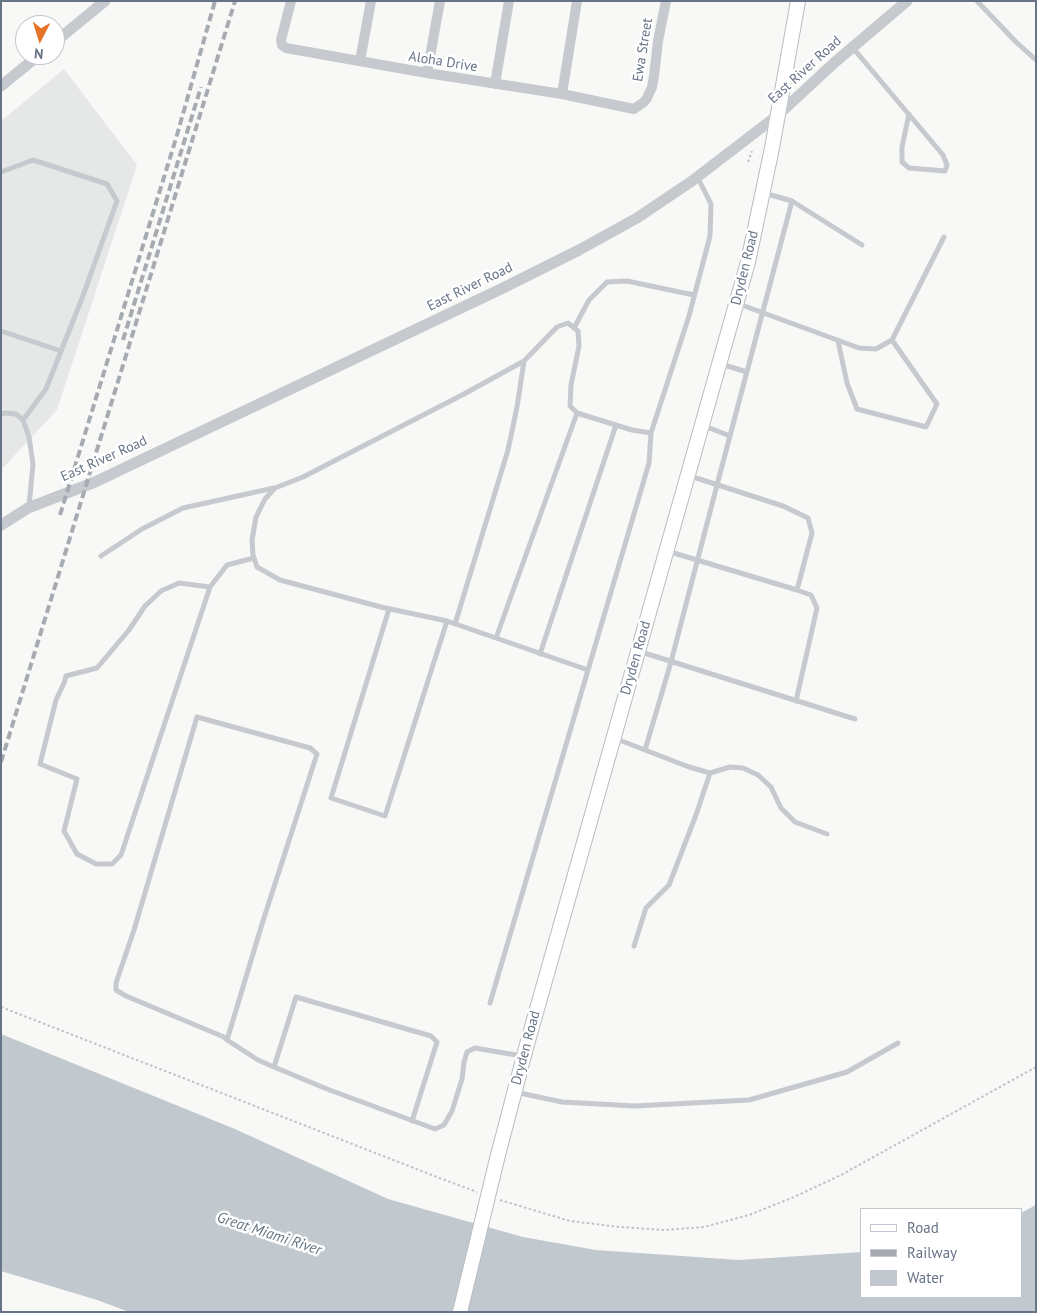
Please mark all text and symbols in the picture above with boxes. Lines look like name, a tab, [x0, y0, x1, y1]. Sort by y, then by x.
north arrow	[15, 15, 65, 65]
street label: Ewa Street	[630, 17, 656, 83]
street label: East River Road	[765, 33, 845, 107]
text: N	[33, 45, 44, 63]
street label: Aloha Drive	[407, 48, 479, 76]
street label: Dryden Road	[728, 229, 762, 307]
street label: East River Road	[425, 259, 515, 315]
street label: East River Road	[58, 432, 150, 486]
street label: Dryden Road	[617, 619, 655, 697]
street label: Dryden Road	[508, 1009, 544, 1087]
legend	[860, 1208, 1022, 1298]
water label: Great Miami River	[214, 1209, 324, 1259]
text: Road	[907, 1218, 939, 1237]
text: Railway	[907, 1243, 957, 1262]
text: Water	[907, 1268, 944, 1287]

